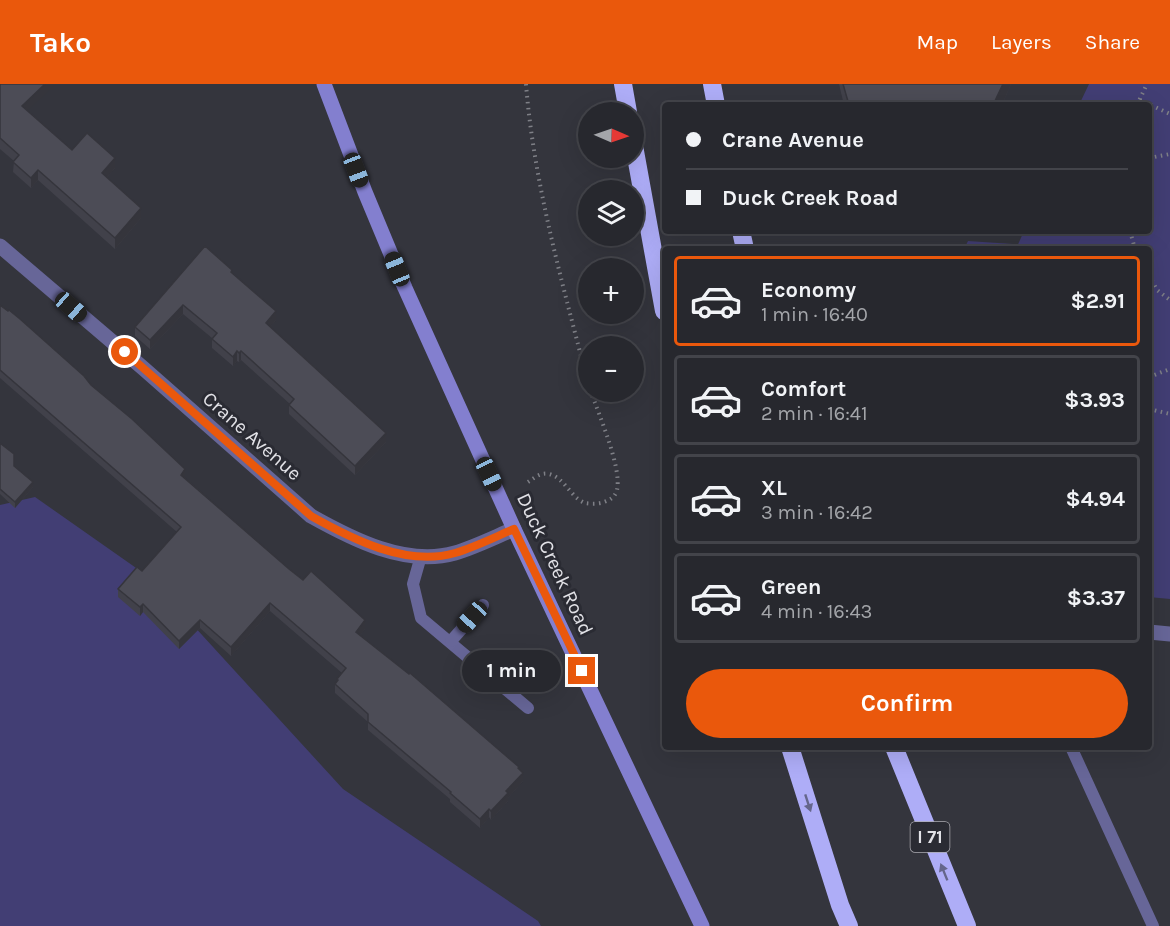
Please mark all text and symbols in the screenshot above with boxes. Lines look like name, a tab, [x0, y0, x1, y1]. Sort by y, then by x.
text: Tako	[30, 26, 91, 59]
text: Map	[916, 30, 958, 54]
text: Layers	[991, 30, 1052, 54]
text: Share	[1085, 30, 1140, 54]
north arrow	[578, 102, 644, 168]
map controls	[578, 102, 644, 402]
text: Crane Avenue	[722, 127, 864, 153]
car	[341, 150, 371, 190]
button: layers	[578, 180, 644, 246]
text: Duck Creek Road	[722, 185, 899, 211]
car	[382, 249, 412, 289]
button: +	[578, 258, 644, 324]
icon: car	[689, 274, 743, 328]
text: Economy	[761, 277, 856, 303]
car	[52, 288, 90, 326]
text: $2.91	[1071, 288, 1125, 314]
text: 1 min · 16:40	[761, 303, 868, 326]
button: −	[578, 336, 644, 402]
route start	[111, 338, 138, 365]
icon: car	[689, 373, 743, 427]
text: Comfort	[761, 376, 846, 402]
street label: Crane Avenue	[198, 387, 306, 485]
text: $3.93	[1064, 387, 1125, 413]
text: 2 min · 16:41	[761, 402, 868, 425]
car	[473, 454, 505, 494]
icon: car	[689, 472, 743, 526]
text: XL	[761, 475, 787, 501]
text: $4.94	[1066, 486, 1125, 512]
street label: Duck Creek Road	[512, 489, 598, 639]
text: 3 min · 16:42	[761, 501, 873, 524]
icon: car	[689, 571, 743, 625]
text: Green	[761, 574, 822, 600]
text: $3.37	[1067, 585, 1125, 611]
car	[453, 598, 491, 636]
text: 4 min · 16:43	[761, 600, 872, 623]
callout: 1 min	[462, 650, 561, 692]
route end	[568, 657, 595, 684]
text: 1 min	[486, 659, 537, 682]
button: Confirm	[686, 669, 1128, 738]
one-way arrow	[803, 794, 813, 812]
road number: I 71	[910, 822, 950, 852]
one-way arrow	[939, 863, 948, 881]

